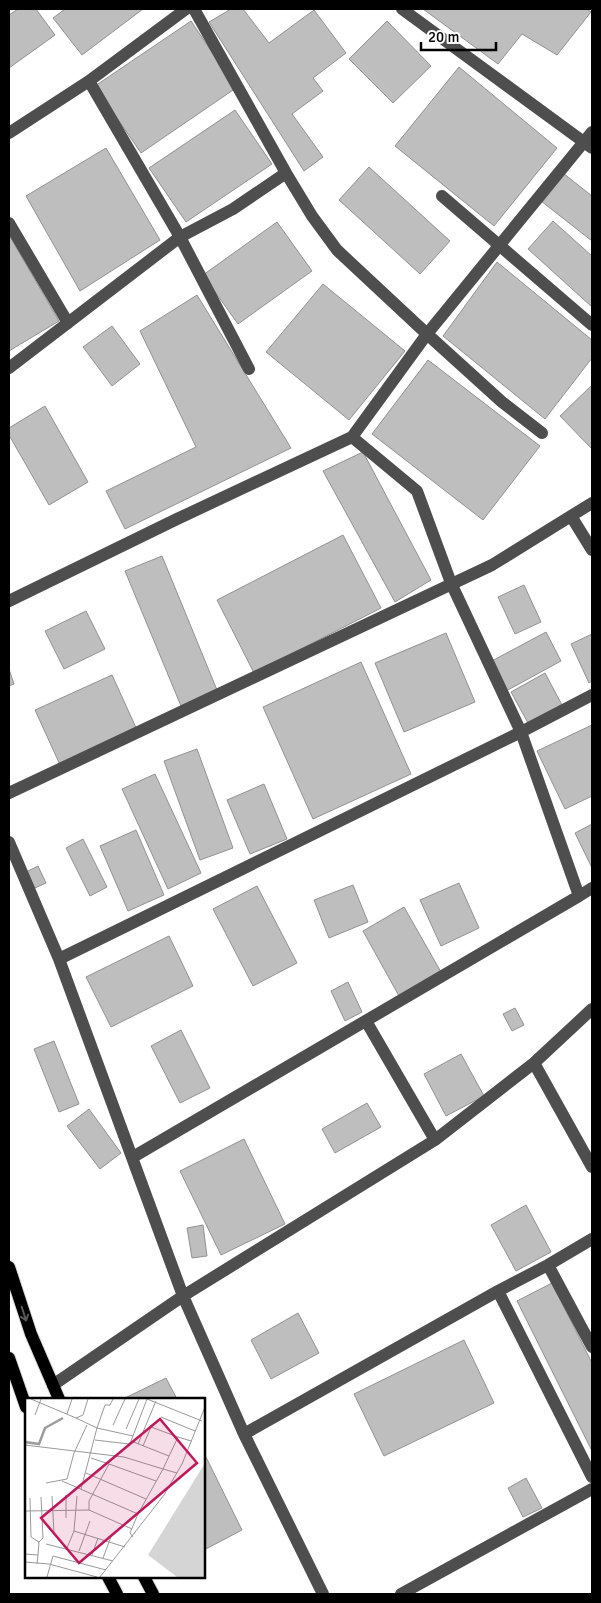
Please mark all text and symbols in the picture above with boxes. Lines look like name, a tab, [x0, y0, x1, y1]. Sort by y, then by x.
scale bar	[421, 20, 496, 52]
text: 20 m	[428, 28, 459, 46]
one-way arrow	[20, 1305, 29, 1321]
inset map	[25, 1398, 205, 1578]

